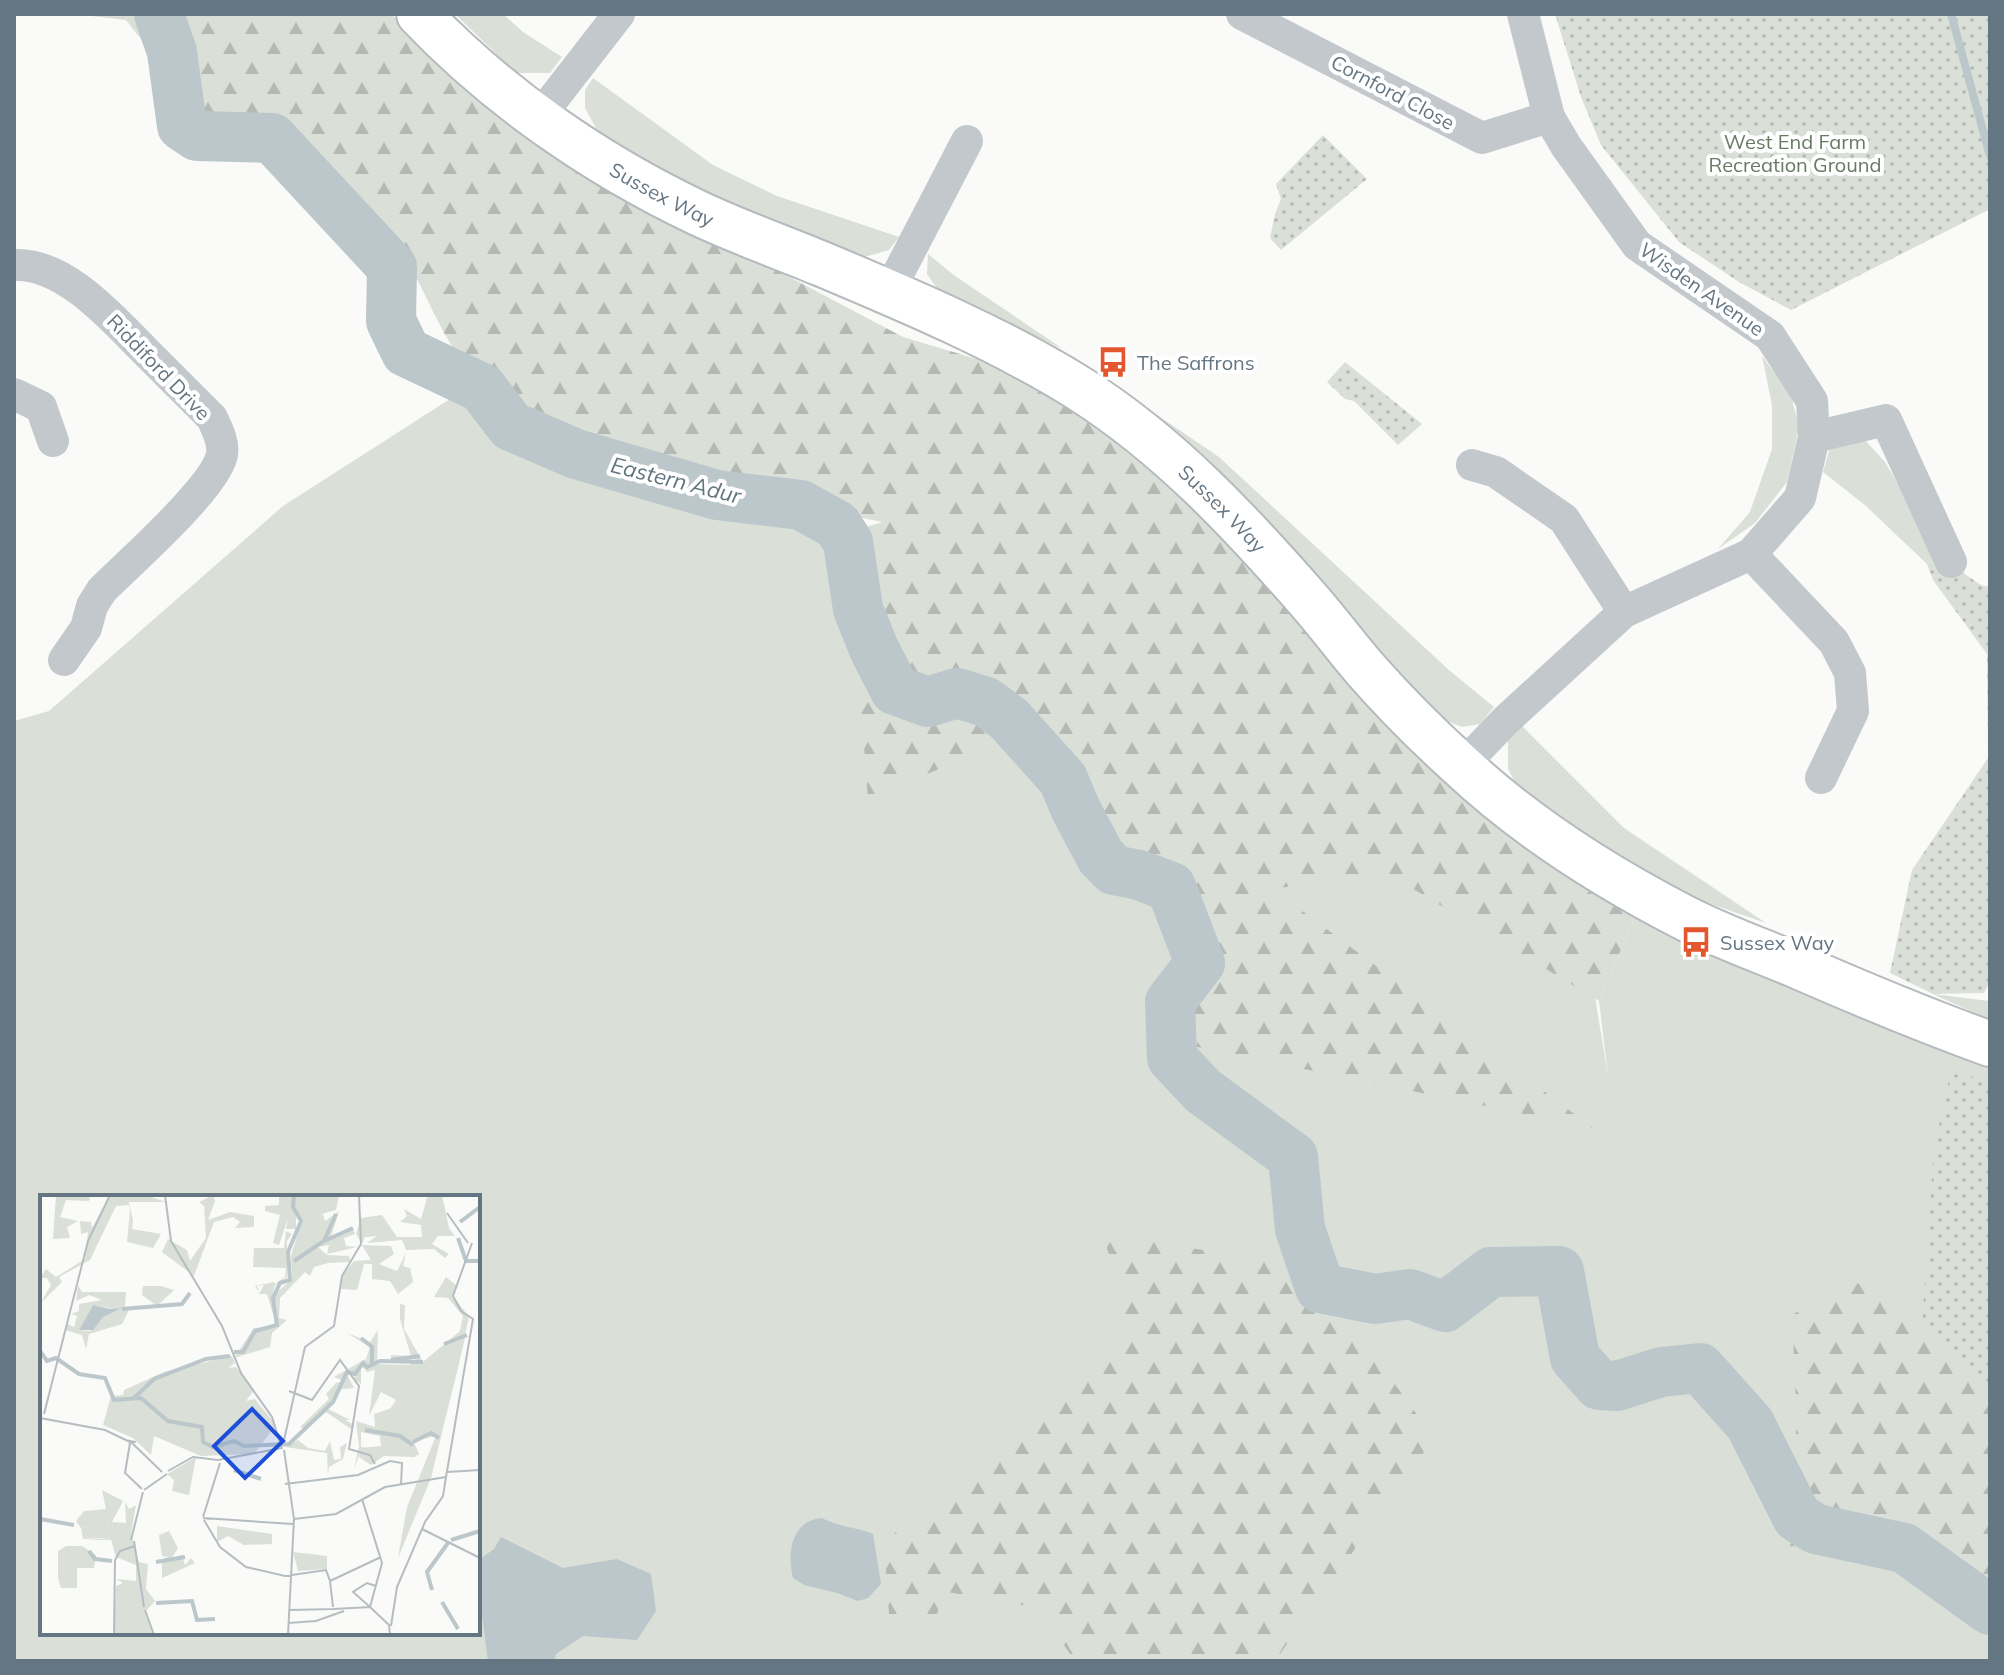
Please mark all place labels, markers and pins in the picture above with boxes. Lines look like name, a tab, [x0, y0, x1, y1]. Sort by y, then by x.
bus stop icon: The Saffrons	[1096, 345, 1130, 379]
place label: The Saffrons	[1137, 350, 1255, 375]
bus stop icon: Sussex Way	[1679, 925, 1713, 959]
place label: Sussex Way	[1720, 930, 1835, 955]

